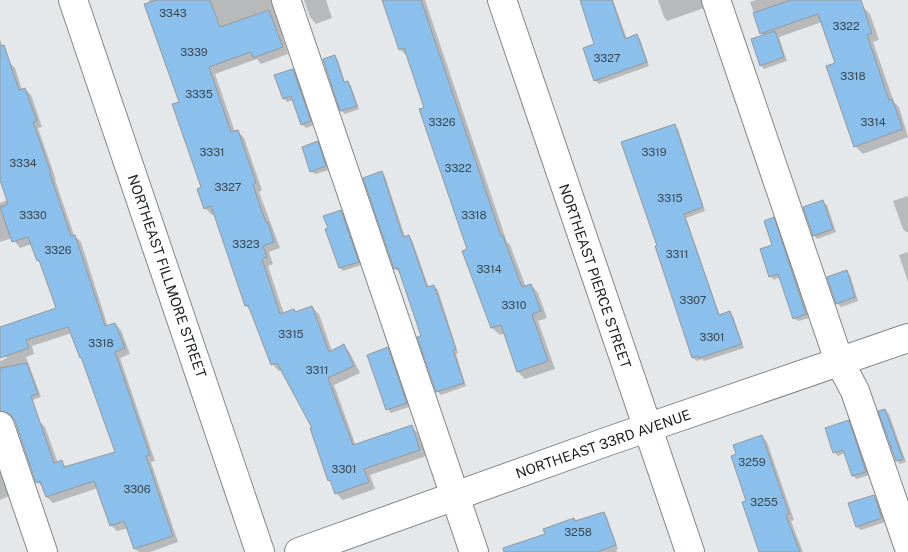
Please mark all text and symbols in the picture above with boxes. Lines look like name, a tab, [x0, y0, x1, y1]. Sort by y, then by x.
house number: 3343	[159, 7, 187, 19]
house number: 3322	[833, 20, 860, 32]
house number: 3339	[180, 46, 208, 58]
house number: 3327	[594, 52, 621, 64]
house number: 3318	[840, 70, 866, 82]
house number: 3335	[185, 88, 213, 100]
house number: 3326	[428, 116, 456, 128]
house number: 3314	[860, 116, 886, 128]
house number: 3331	[199, 146, 225, 158]
house number: 3319	[641, 146, 667, 158]
house number: 3334	[9, 157, 37, 169]
house number: 3322	[445, 162, 472, 174]
street label: NORTHEAST FILLMORE STREET	[125, 172, 209, 380]
house number: 3327	[215, 181, 242, 193]
street label: NORTHEAST PIERCE STREET	[556, 182, 634, 370]
house number: 3315	[657, 192, 683, 204]
house number: 3330	[19, 209, 47, 221]
house number: 3318	[461, 209, 487, 221]
house number: 3323	[232, 238, 260, 250]
house number: 3326	[44, 244, 72, 256]
house number: 3311	[666, 248, 688, 260]
house number: 3314	[476, 263, 502, 275]
house number: 3307	[680, 294, 707, 306]
house number: 3310	[502, 299, 527, 311]
house number: 3315	[278, 328, 304, 340]
house number: 3301	[700, 331, 724, 343]
house number: 3318	[88, 337, 114, 349]
house number: 3311	[306, 364, 328, 376]
street label: NORTHEAST 33RD AVENUE	[513, 406, 693, 482]
house number: 3259	[738, 456, 766, 468]
house number: 3301	[332, 463, 356, 475]
house number: 3306	[123, 483, 151, 495]
house number: 3255	[750, 496, 778, 508]
house number: 3258	[564, 526, 592, 538]

